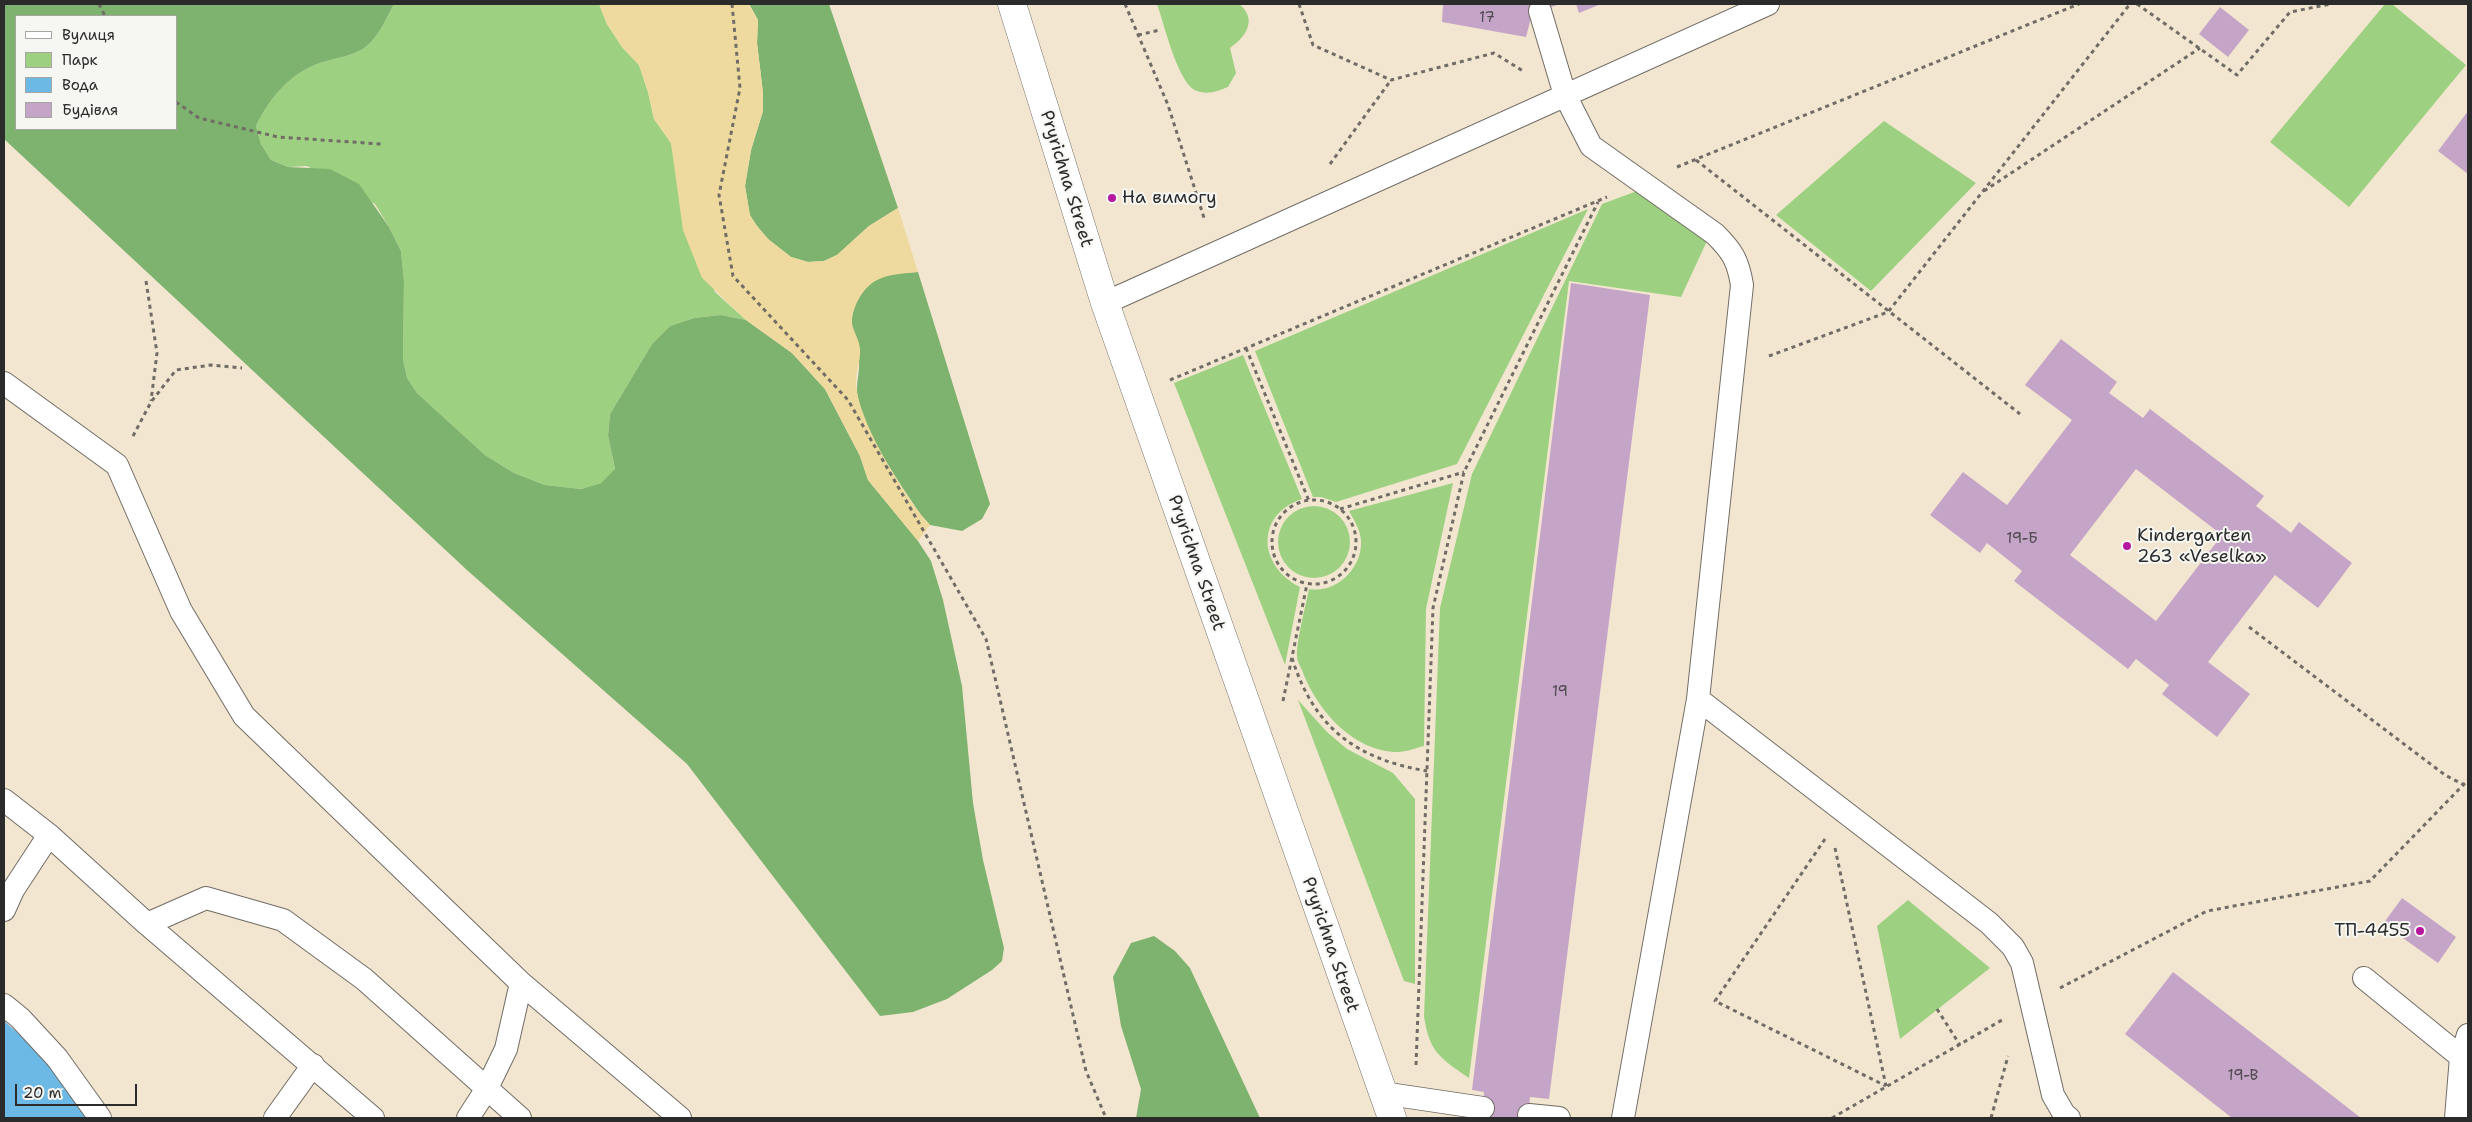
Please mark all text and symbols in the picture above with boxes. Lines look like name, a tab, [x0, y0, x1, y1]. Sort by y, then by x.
house number: 17	[1479, 9, 1495, 27]
legend	[15, 15, 178, 130]
text: Вулиця	[62, 25, 115, 45]
text: Парк	[62, 50, 98, 70]
text: Вода	[62, 75, 98, 95]
text: Будівля	[62, 100, 118, 120]
street label: Pryrichna Street	[1035, 108, 1097, 250]
place label: На вимогу	[1122, 187, 1217, 209]
marker: На вимогу	[1106, 192, 1118, 204]
street label: Pryrichna Street	[1163, 492, 1229, 634]
place label: Kindergarten 263 «Veselka»	[2137, 525, 2267, 568]
house number: 19-Б	[2006, 530, 2038, 548]
marker: Kindergarten 263 «Veselka»	[2121, 540, 2133, 552]
house number: 19	[1552, 683, 1568, 701]
street label: Pryrichna Street	[1297, 874, 1363, 1016]
place label: ТП-4455	[2334, 920, 2410, 942]
marker: ТП-4455	[2414, 925, 2426, 937]
house number: 19-В	[2228, 1067, 2258, 1085]
scale bar	[18, 1074, 140, 1106]
text: 20 m	[23, 1083, 62, 1103]

